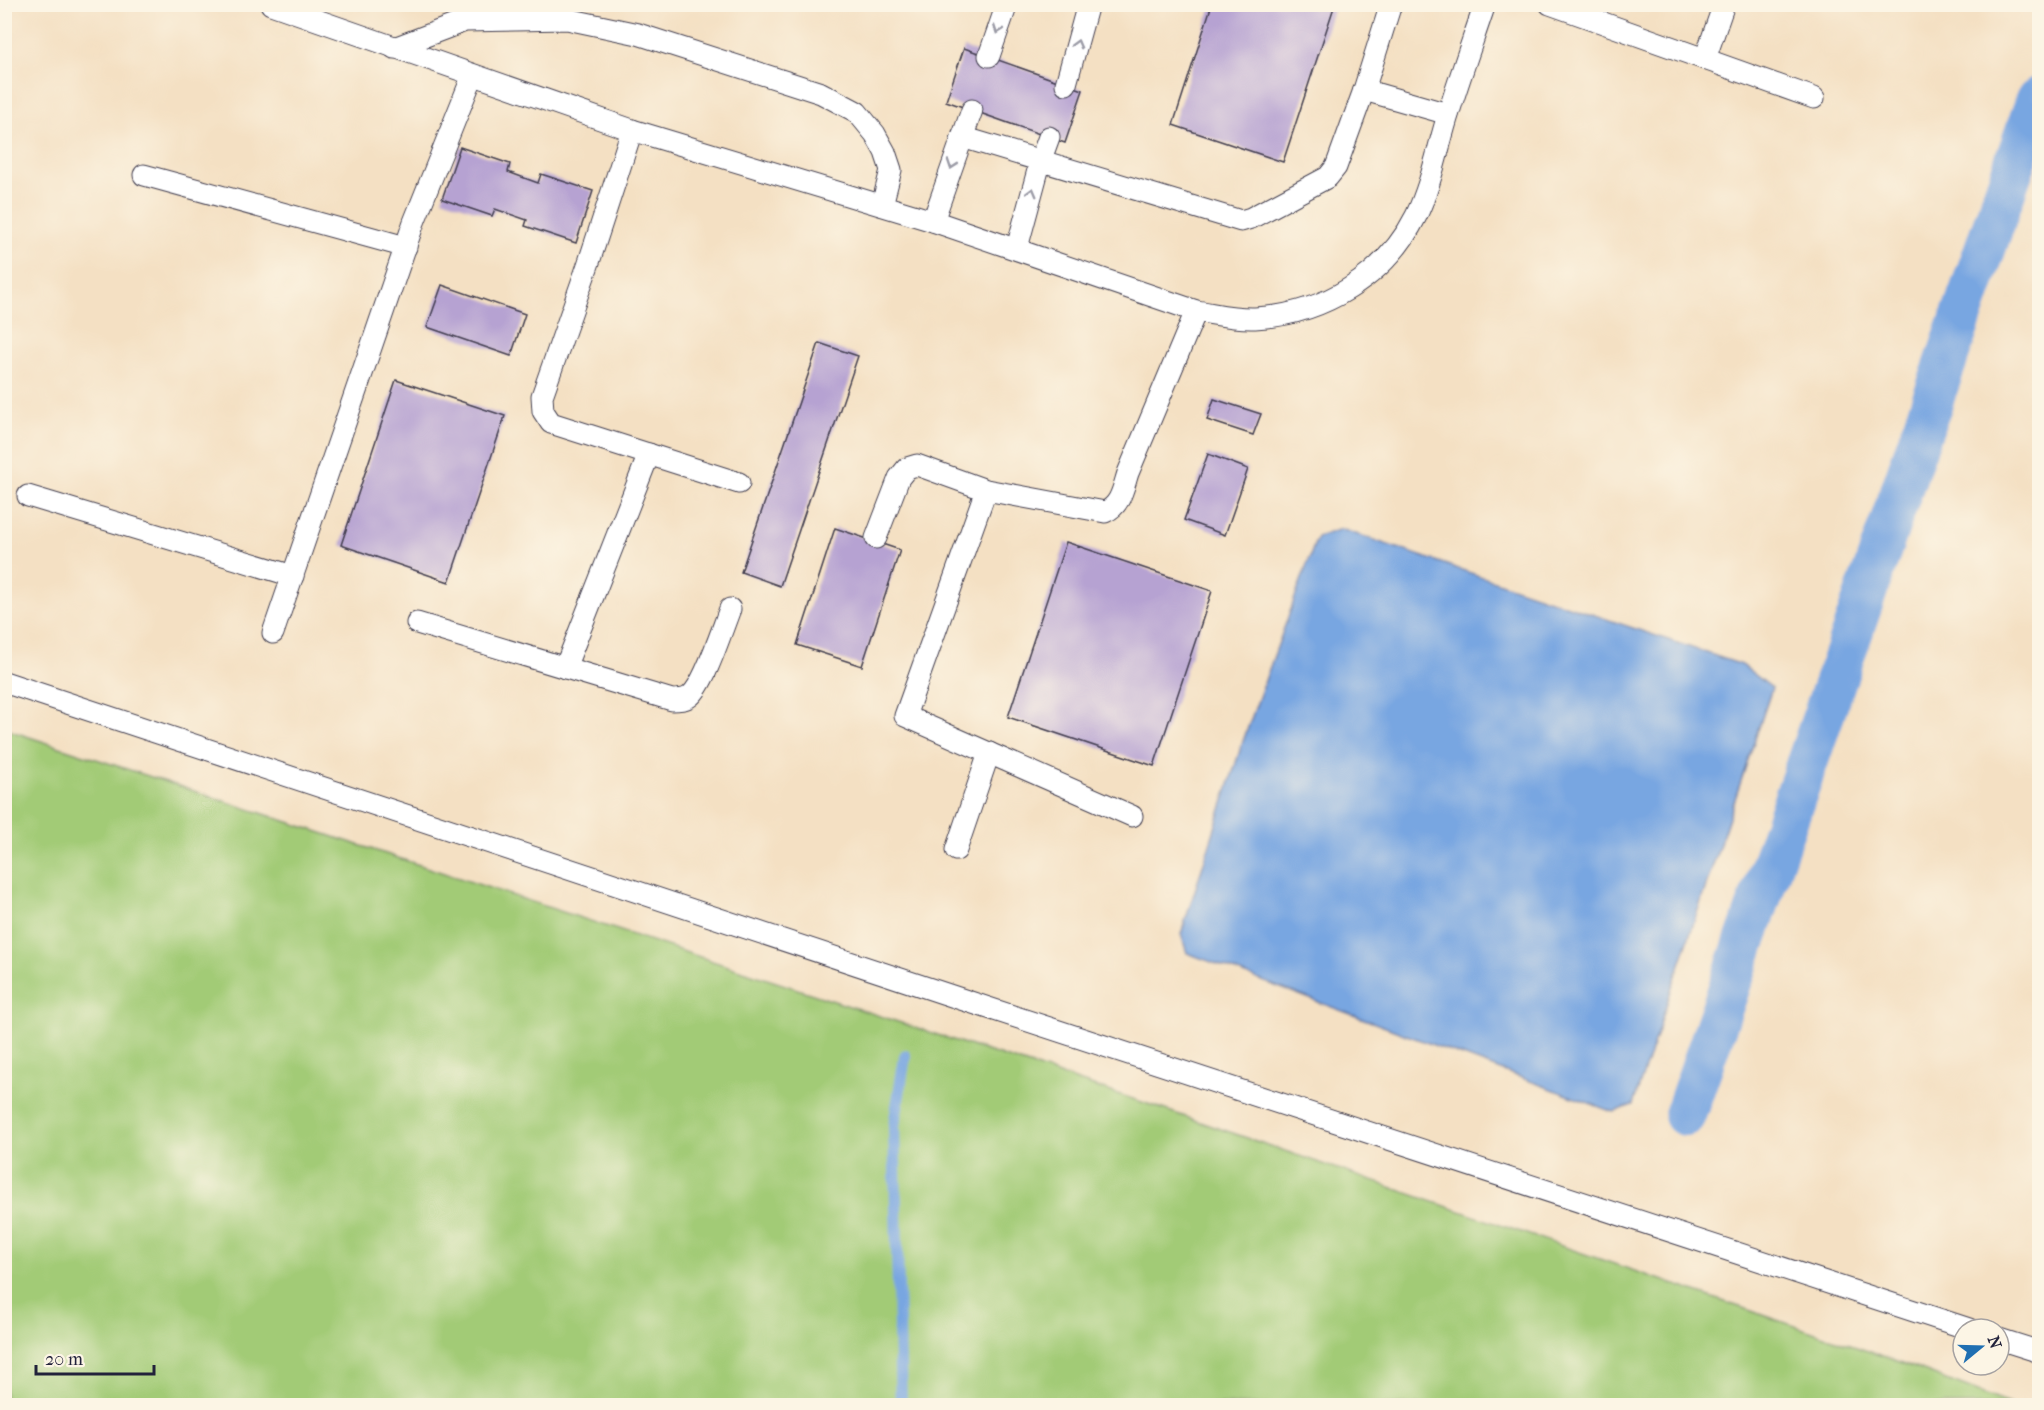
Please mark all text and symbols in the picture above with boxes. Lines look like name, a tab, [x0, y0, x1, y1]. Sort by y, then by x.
one-way arrow	[992, 24, 1005, 35]
one-way arrow	[1070, 39, 1082, 50]
one-way arrow	[947, 159, 960, 170]
one-way arrow	[1025, 188, 1037, 198]
north arrow	[1951, 1317, 2011, 1377]
text: N	[1984, 1333, 2006, 1352]
scale bar	[36, 1338, 154, 1376]
text: 20 m	[45, 1349, 83, 1370]

